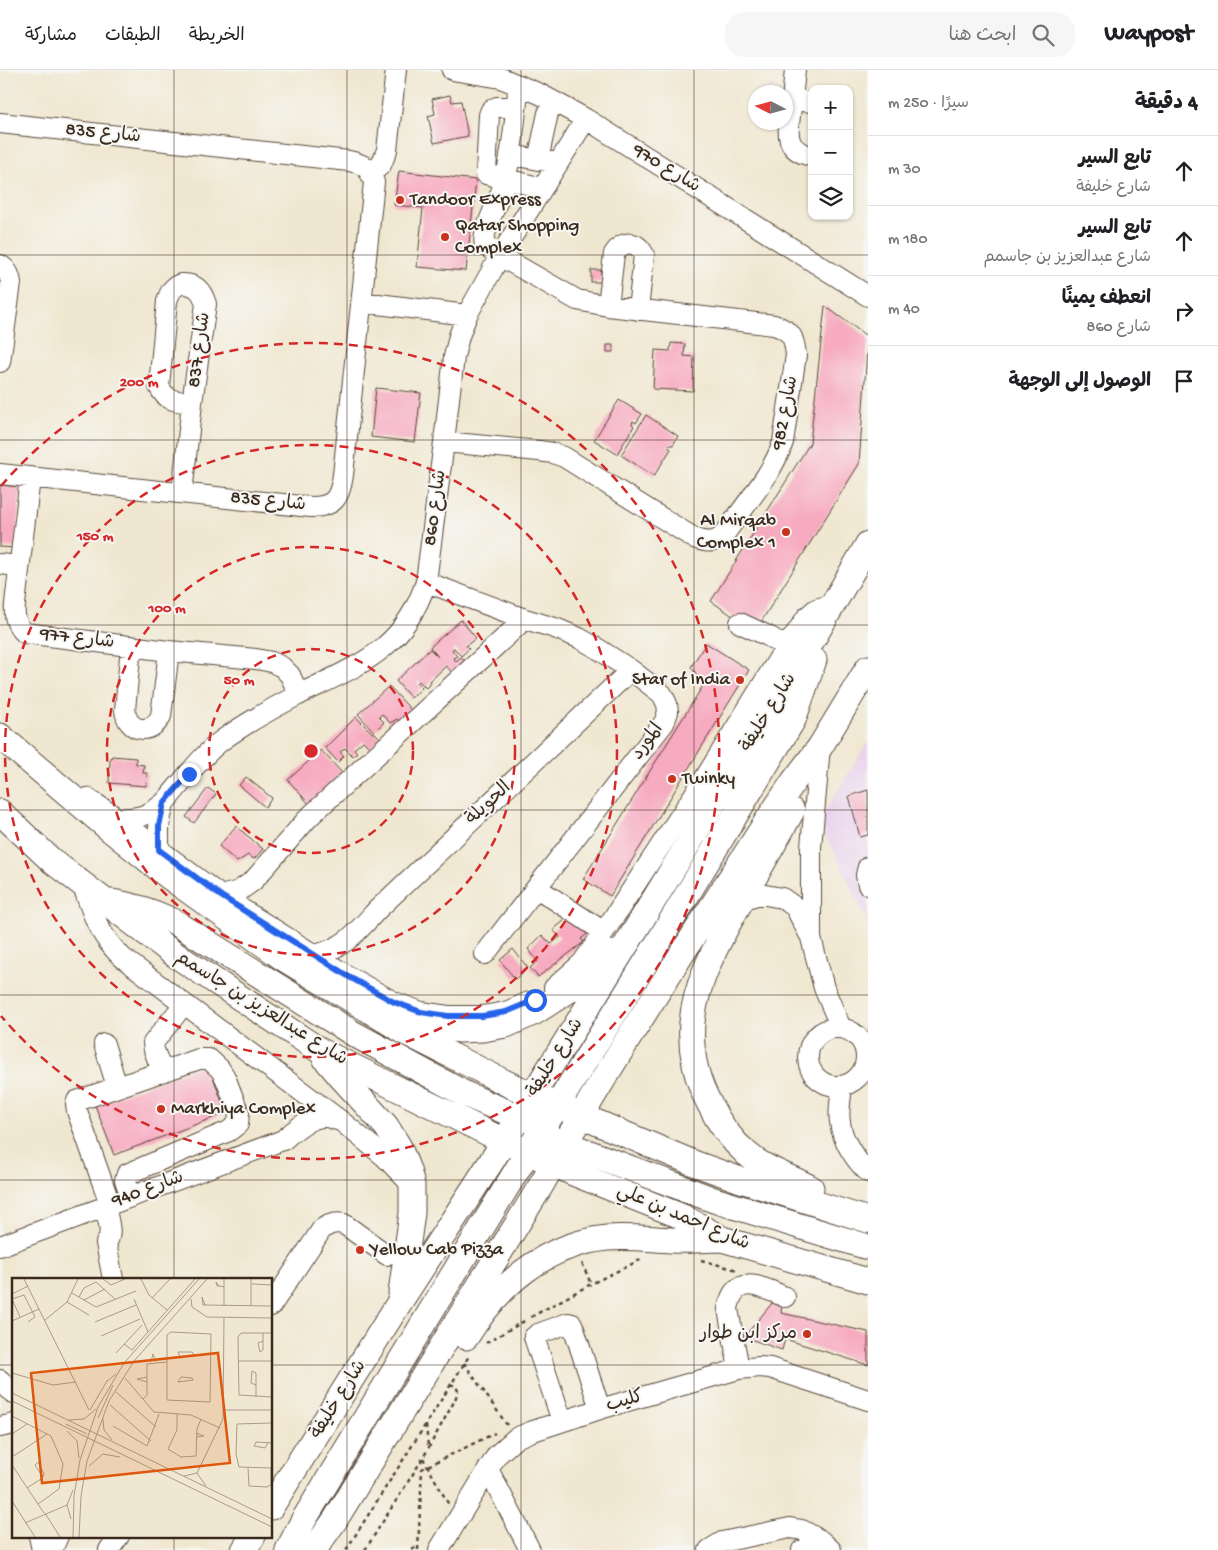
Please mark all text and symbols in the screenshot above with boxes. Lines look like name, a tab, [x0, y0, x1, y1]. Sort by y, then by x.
search box	[725, 12, 1075, 57]
text: Waypost	[1105, 20, 1193, 49]
icon: search	[1029, 21, 1057, 49]
text: ابحث هنا	[949, 25, 1017, 48]
text: مشاركة	[25, 26, 77, 47]
text: الطبقات	[105, 26, 161, 47]
text: الخريطة	[189, 26, 245, 47]
north arrow	[748, 85, 793, 130]
map controls	[808, 85, 853, 220]
button: +	[808, 85, 853, 130]
text: 4 دقيقة	[1135, 92, 1198, 117]
text: سيرًا · 250 m	[888, 95, 969, 114]
street label: شارع 835	[64, 119, 142, 149]
button: −	[808, 130, 853, 175]
street label: شارع 970	[627, 139, 704, 199]
text: تابع السير	[1079, 148, 1151, 171]
icon: ahead	[1170, 157, 1198, 185]
text: 30 m	[888, 161, 921, 180]
button: layers	[808, 175, 853, 220]
text: شارع خليفة	[1076, 179, 1151, 198]
place label: Tandoor Express	[409, 189, 542, 212]
marker: Tandoor Express	[394, 194, 406, 206]
place label: Qatar Shopping Complex	[455, 215, 580, 260]
text: تابع السير	[1079, 218, 1151, 241]
icon: ahead	[1170, 227, 1198, 255]
marker: Qatar Shopping Complex	[439, 231, 451, 243]
text: 180 m	[888, 231, 927, 250]
text: شارع عبدالعزيز بن جاسمم	[983, 249, 1151, 268]
text: انعطف يمينًا	[1062, 288, 1151, 311]
icon: right	[1170, 297, 1198, 325]
text: 40 m	[888, 301, 920, 320]
street label: شارع 837	[183, 311, 217, 389]
text: شارع 860	[1087, 319, 1151, 338]
icon: arrive	[1170, 367, 1198, 395]
text: الوصول إلى الوجهة	[1008, 371, 1151, 394]
text: 200 m	[120, 374, 159, 392]
street label: شارع 982	[767, 374, 804, 453]
street label: شارع 860	[419, 469, 453, 547]
street label: شارع 835	[229, 487, 307, 517]
place label: Al Mirqab Complex 1	[697, 510, 776, 555]
marker: Al Mirqab Complex 1	[780, 526, 792, 538]
text: 150 m	[76, 528, 114, 546]
text: 100 m	[147, 600, 186, 618]
street label: شارع 977	[37, 623, 116, 655]
place label: Star of India	[632, 669, 731, 692]
street label: شارع خليفة	[736, 669, 802, 757]
text: 50 m	[224, 672, 255, 690]
marker: Star of India	[734, 674, 746, 686]
street label: المورد	[627, 719, 669, 765]
centre of rings	[302, 742, 320, 760]
route end	[178, 763, 201, 786]
place label: Twinky	[681, 768, 736, 791]
marker: Twinky	[666, 773, 678, 785]
street label: الحويلة	[461, 777, 517, 831]
street label: شارع عبدالعزيز بن جاسمم	[170, 947, 352, 1071]
route start	[524, 989, 547, 1012]
street label: شارع خليفة	[523, 1014, 589, 1102]
place label: Markhiya Complex	[171, 1098, 316, 1121]
marker: Markhiya Complex	[155, 1103, 167, 1115]
street label: شارع 940	[108, 1166, 187, 1214]
street label: شارع احمد بن علي	[612, 1180, 753, 1258]
place label: Yellow Cab Pizza	[368, 1239, 505, 1262]
marker: Yellow Cab Pizza	[354, 1244, 366, 1256]
inset map	[12, 1278, 272, 1538]
place label: مركز ابن طوار	[698, 1323, 797, 1346]
marker: مركز ابن طوار	[801, 1328, 813, 1340]
street label: شارع خليفة	[306, 1356, 372, 1444]
street label: كليب	[604, 1386, 646, 1418]

